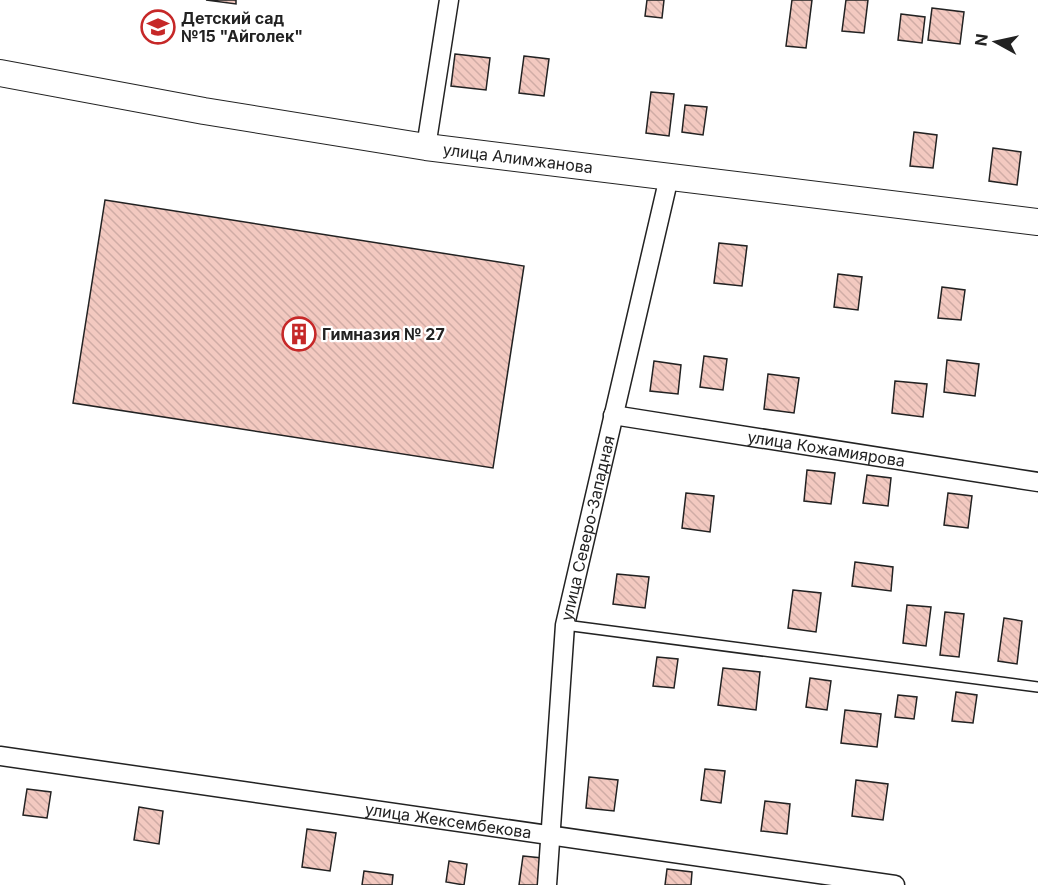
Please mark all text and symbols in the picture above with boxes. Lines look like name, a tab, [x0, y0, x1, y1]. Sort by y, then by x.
place label: Детский сад №15 "Айголек"	[181, 8, 303, 46]
school or university icon: Детский сад №15 "Айголек"	[140, 9, 176, 45]
north arrow	[966, 12, 1026, 72]
text: N	[970, 32, 992, 47]
street label: улица Алимжанова	[442, 139, 594, 177]
building icon: Гимназия № 27	[281, 316, 317, 352]
place label: Гимназия № 27	[322, 324, 445, 344]
street label: улица Кожамиярова	[746, 426, 907, 471]
street label: улица Северо-Западная	[556, 433, 619, 623]
street label: улица Жексембекова	[364, 799, 533, 843]

